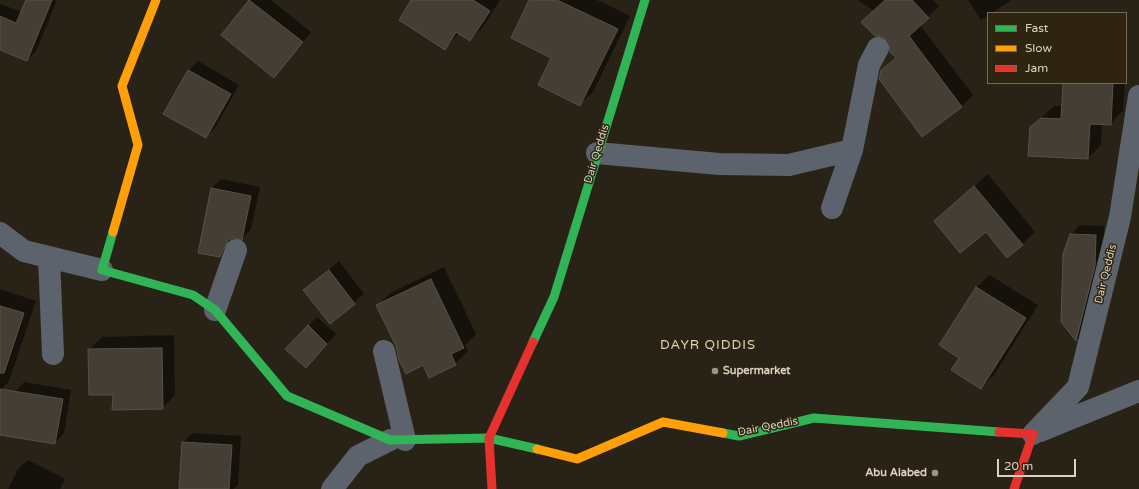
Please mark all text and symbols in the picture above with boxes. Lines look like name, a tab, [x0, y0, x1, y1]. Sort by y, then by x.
legend	[987, 12, 1127, 84]
text: Fast	[1025, 21, 1048, 35]
text: Slow	[1025, 41, 1052, 55]
text: Jam	[1025, 61, 1048, 75]
street label: Dair Qeddis	[582, 123, 612, 185]
street label: Dair Qeddis	[1092, 243, 1120, 305]
district label: DAYR QIDDIS	[660, 338, 756, 354]
place label: Supermarket	[723, 364, 791, 378]
marker: Supermarket	[710, 366, 720, 376]
street label: Dair Qeddis	[737, 415, 799, 439]
scale bar	[999, 451, 1078, 477]
text: 20 m	[1004, 459, 1033, 473]
place label: Abu Alabed	[865, 466, 927, 480]
marker: Abu Alabed	[930, 468, 940, 478]

